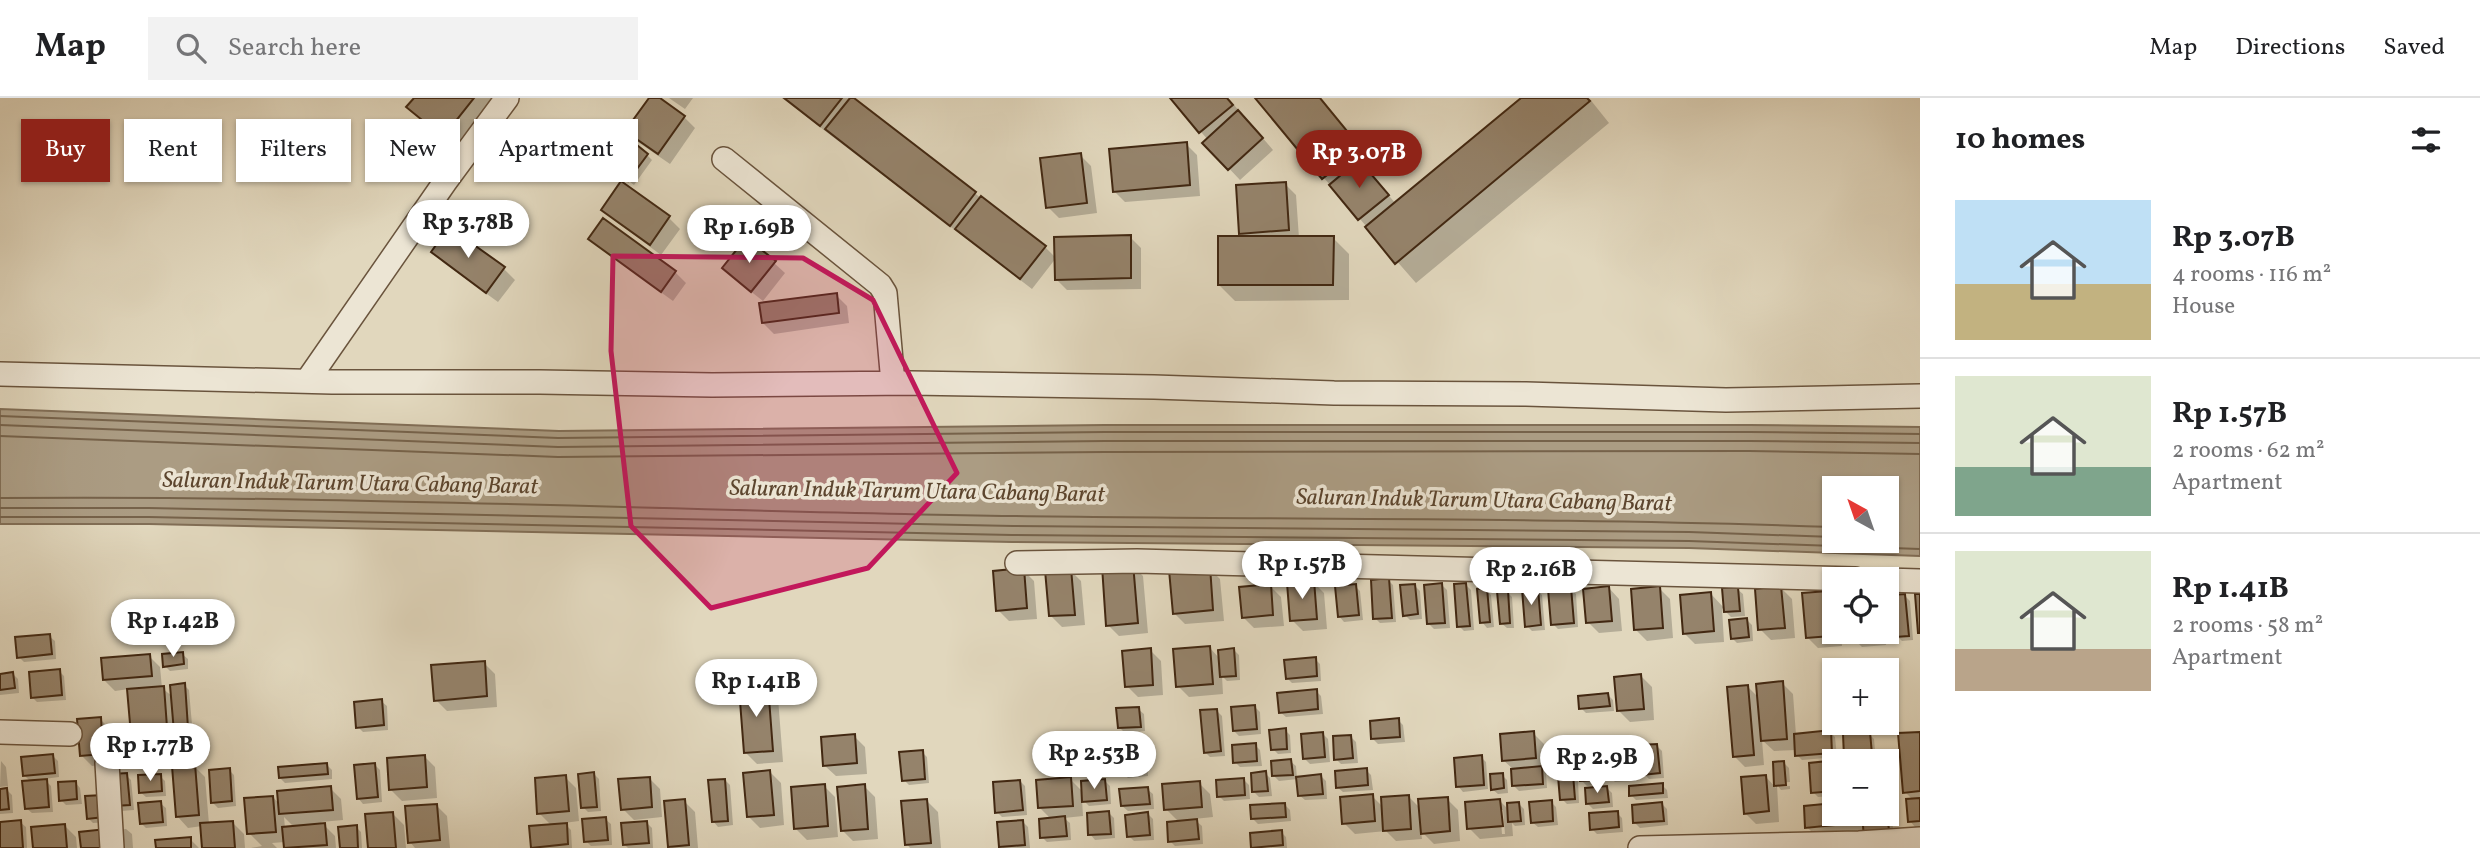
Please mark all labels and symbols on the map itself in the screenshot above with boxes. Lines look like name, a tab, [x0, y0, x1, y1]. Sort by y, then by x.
pin: Rp 3.07B	[1287, 130, 1431, 190]
pin: Rp 3.78B	[396, 200, 540, 260]
pin: Rp 1.69B	[677, 206, 821, 265]
water label: Saluran Induk Tarum Utara Cabang Barat	[162, 465, 539, 503]
water label: Saluran Induk Tarum Utara Cabang Barat	[729, 473, 1106, 511]
north arrow	[1822, 476, 1899, 553]
water label: Saluran Induk Tarum Utara Cabang Barat	[1296, 482, 1673, 520]
pin: Rp 1.57B	[1230, 542, 1374, 601]
pin: Rp 2.16B	[1459, 547, 1603, 607]
pin: Rp 1.42B	[101, 600, 245, 659]
pin: Rp 1.41B	[684, 660, 828, 719]
pin: Rp 1.77B	[78, 724, 222, 783]
pin: Rp 2.53B	[1022, 732, 1166, 791]
pin: Rp 2.9B	[1532, 736, 1662, 795]

